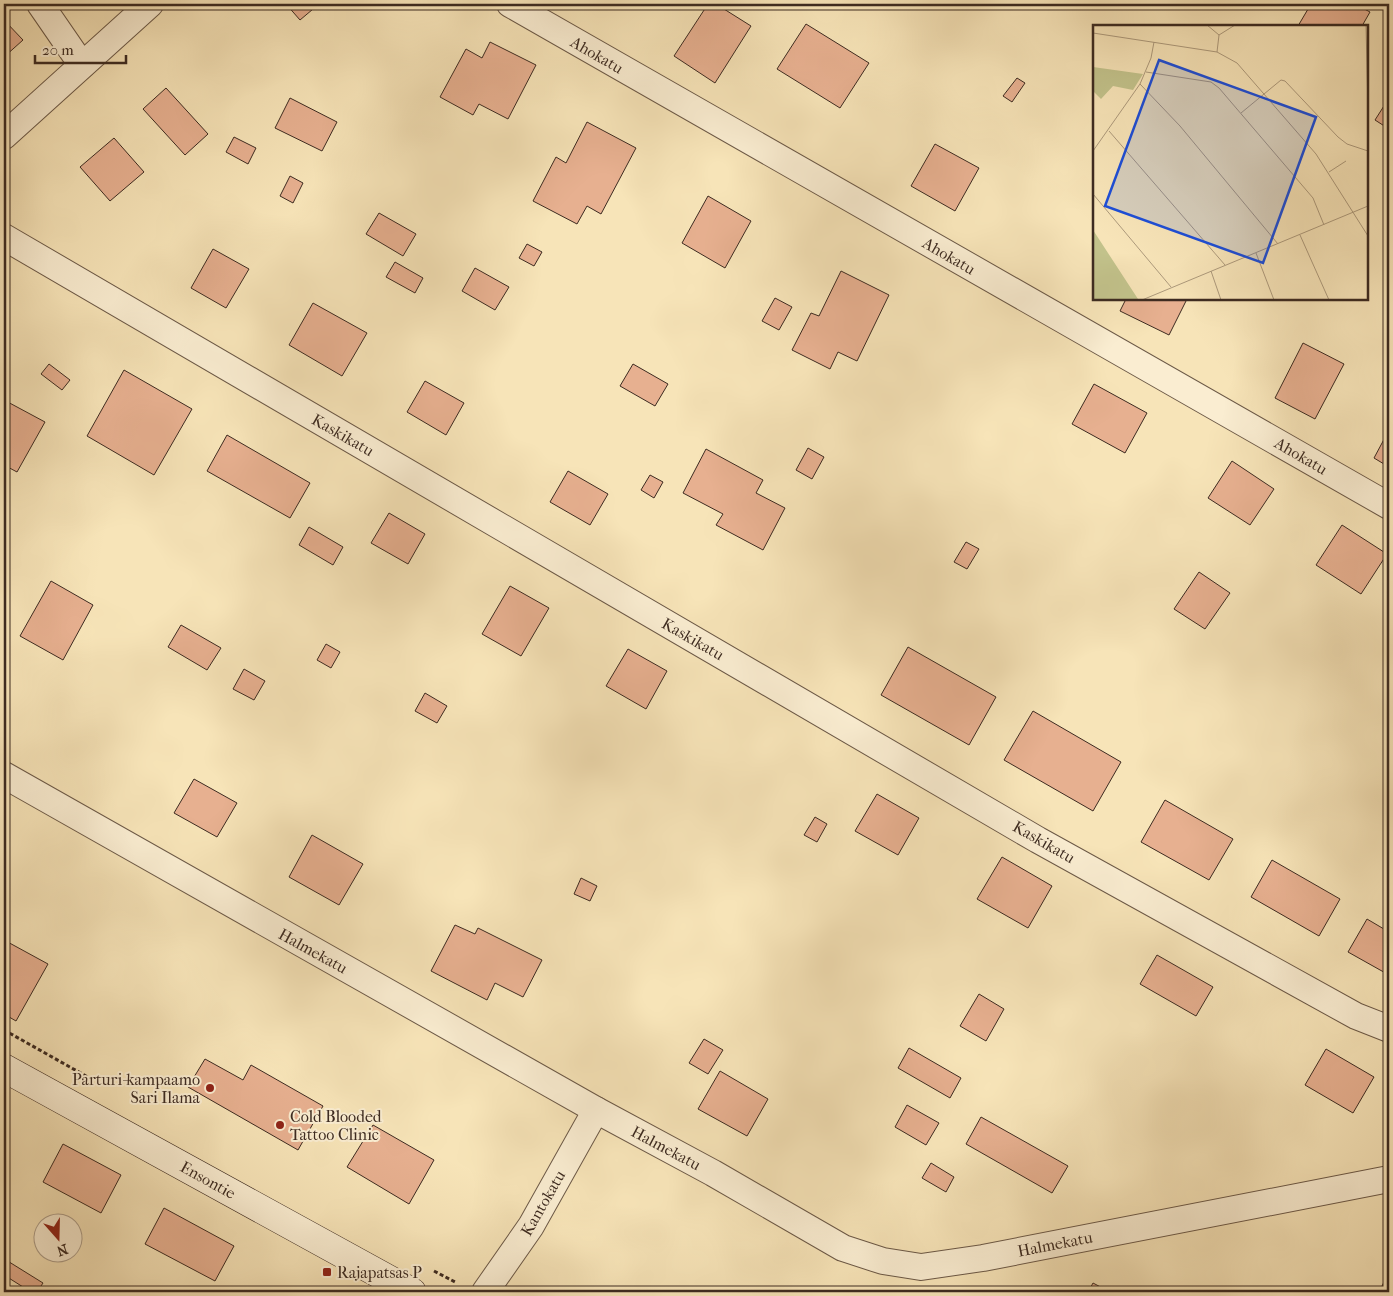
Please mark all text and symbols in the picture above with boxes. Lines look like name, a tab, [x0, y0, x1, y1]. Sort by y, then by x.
inset map	[1093, 25, 1368, 300]
scale bar	[35, 32, 126, 64]
street label: Ahokatu	[566, 32, 627, 78]
text: 20 m	[42, 41, 74, 59]
street label: Ahokatu	[918, 233, 979, 279]
street label: Kaskikatu	[309, 410, 377, 460]
street label: Ahokatu	[1270, 433, 1331, 479]
street label: Kaskikatu	[659, 614, 727, 664]
street label: Kaskikatu	[1010, 817, 1078, 867]
street label: Halmekatu	[275, 924, 351, 978]
place label: Parturi-kampaamo Sari Ilama	[72, 1070, 201, 1107]
marker: Parturi-kampaamo Sari Ilama	[204, 1082, 216, 1094]
place label: Cold Blooded Tattoo Clinic	[290, 1107, 382, 1144]
marker: Cold Blooded Tattoo Clinic	[274, 1119, 286, 1131]
street label: Halmekatu	[628, 1122, 704, 1174]
street label: Ensontie	[177, 1157, 239, 1203]
street label: Kantokatu	[517, 1167, 569, 1239]
north arrow	[32, 1214, 82, 1264]
street label: Halmekatu	[1016, 1227, 1094, 1261]
text: N	[54, 1240, 70, 1260]
place label: Rajapatsas P	[337, 1263, 422, 1282]
marker: Rajapatsas P	[321, 1266, 333, 1278]

